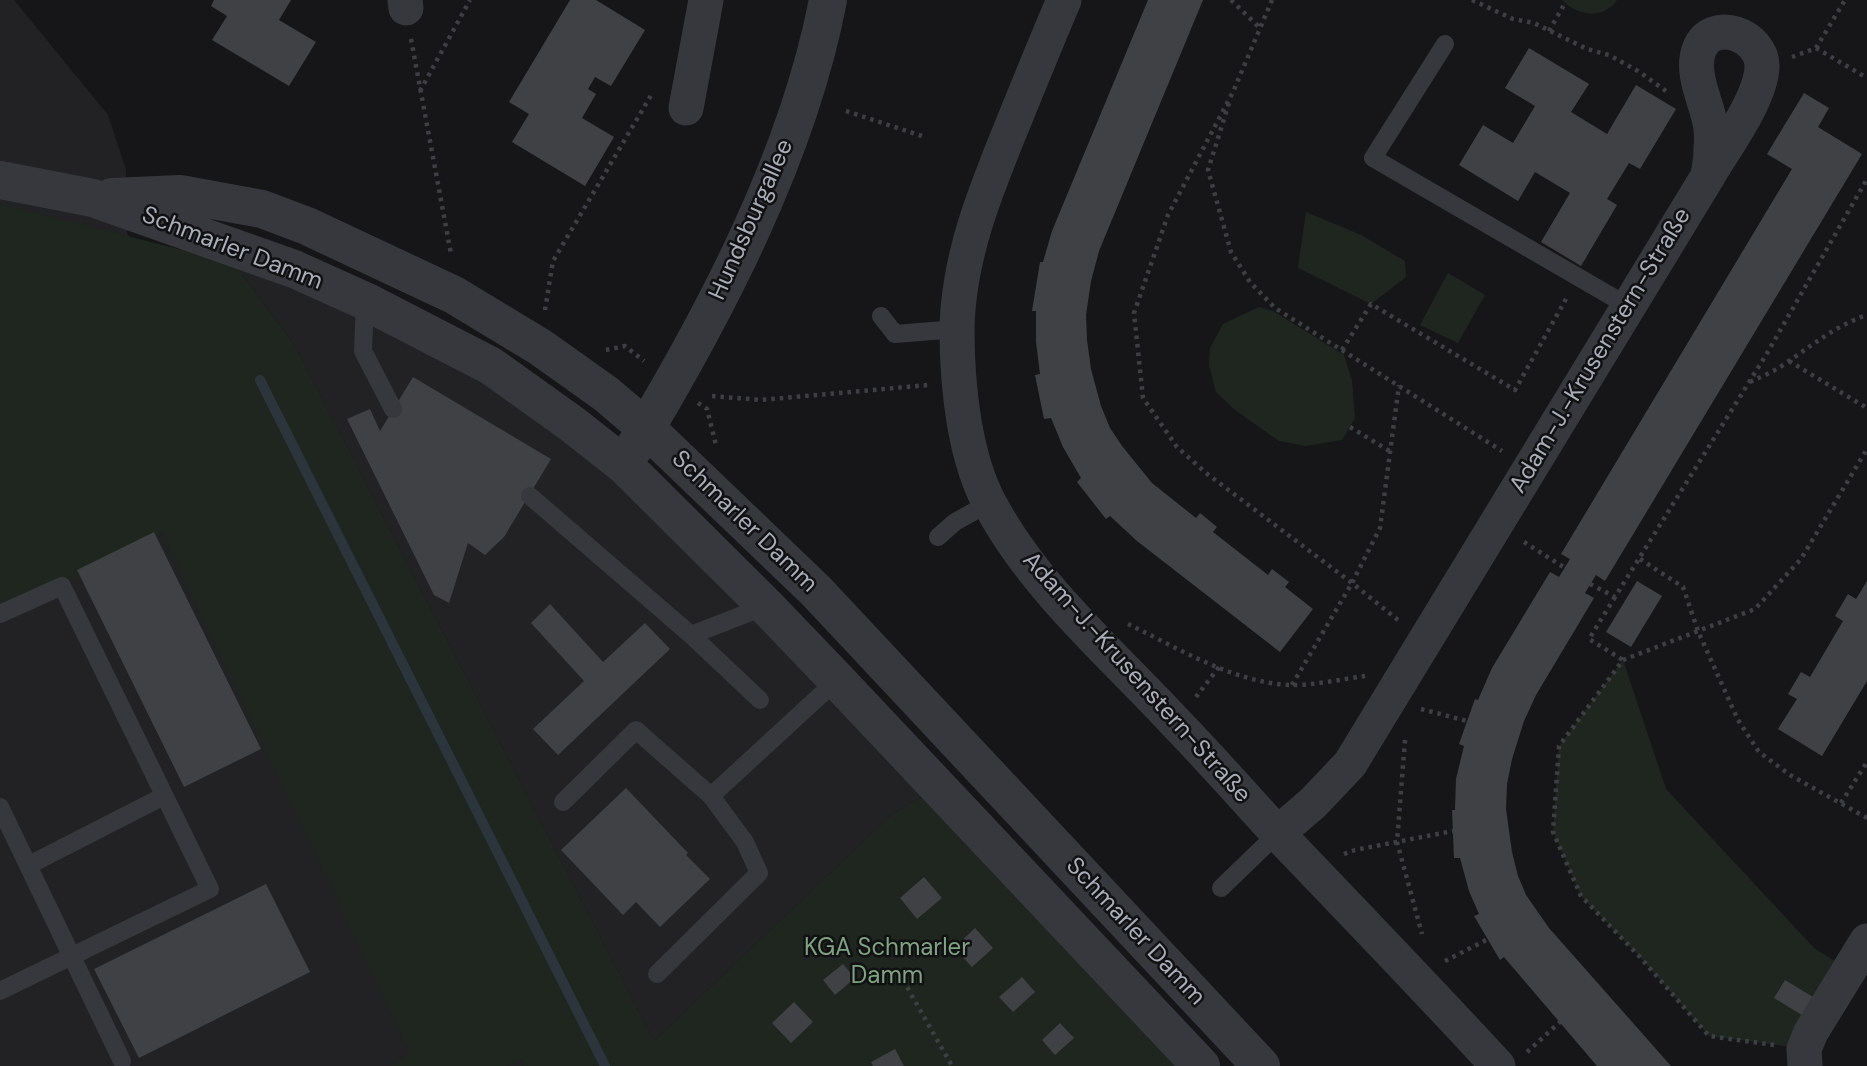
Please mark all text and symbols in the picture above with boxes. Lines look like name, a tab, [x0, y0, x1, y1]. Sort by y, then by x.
street label: Hundsburgallee	[704, 135, 800, 305]
street label: Schmarler Damm	[138, 201, 326, 297]
street label: Adam-J.-Krusenstern-Straße	[1504, 203, 1698, 499]
street label: Schmarler Damm	[665, 445, 823, 599]
street label: Adam-J.-Krusenstern-Straße	[1016, 547, 1256, 809]
street label: Schmarler Damm	[1059, 852, 1211, 1012]
park label: KGA Schmarler Damm	[804, 935, 970, 991]

